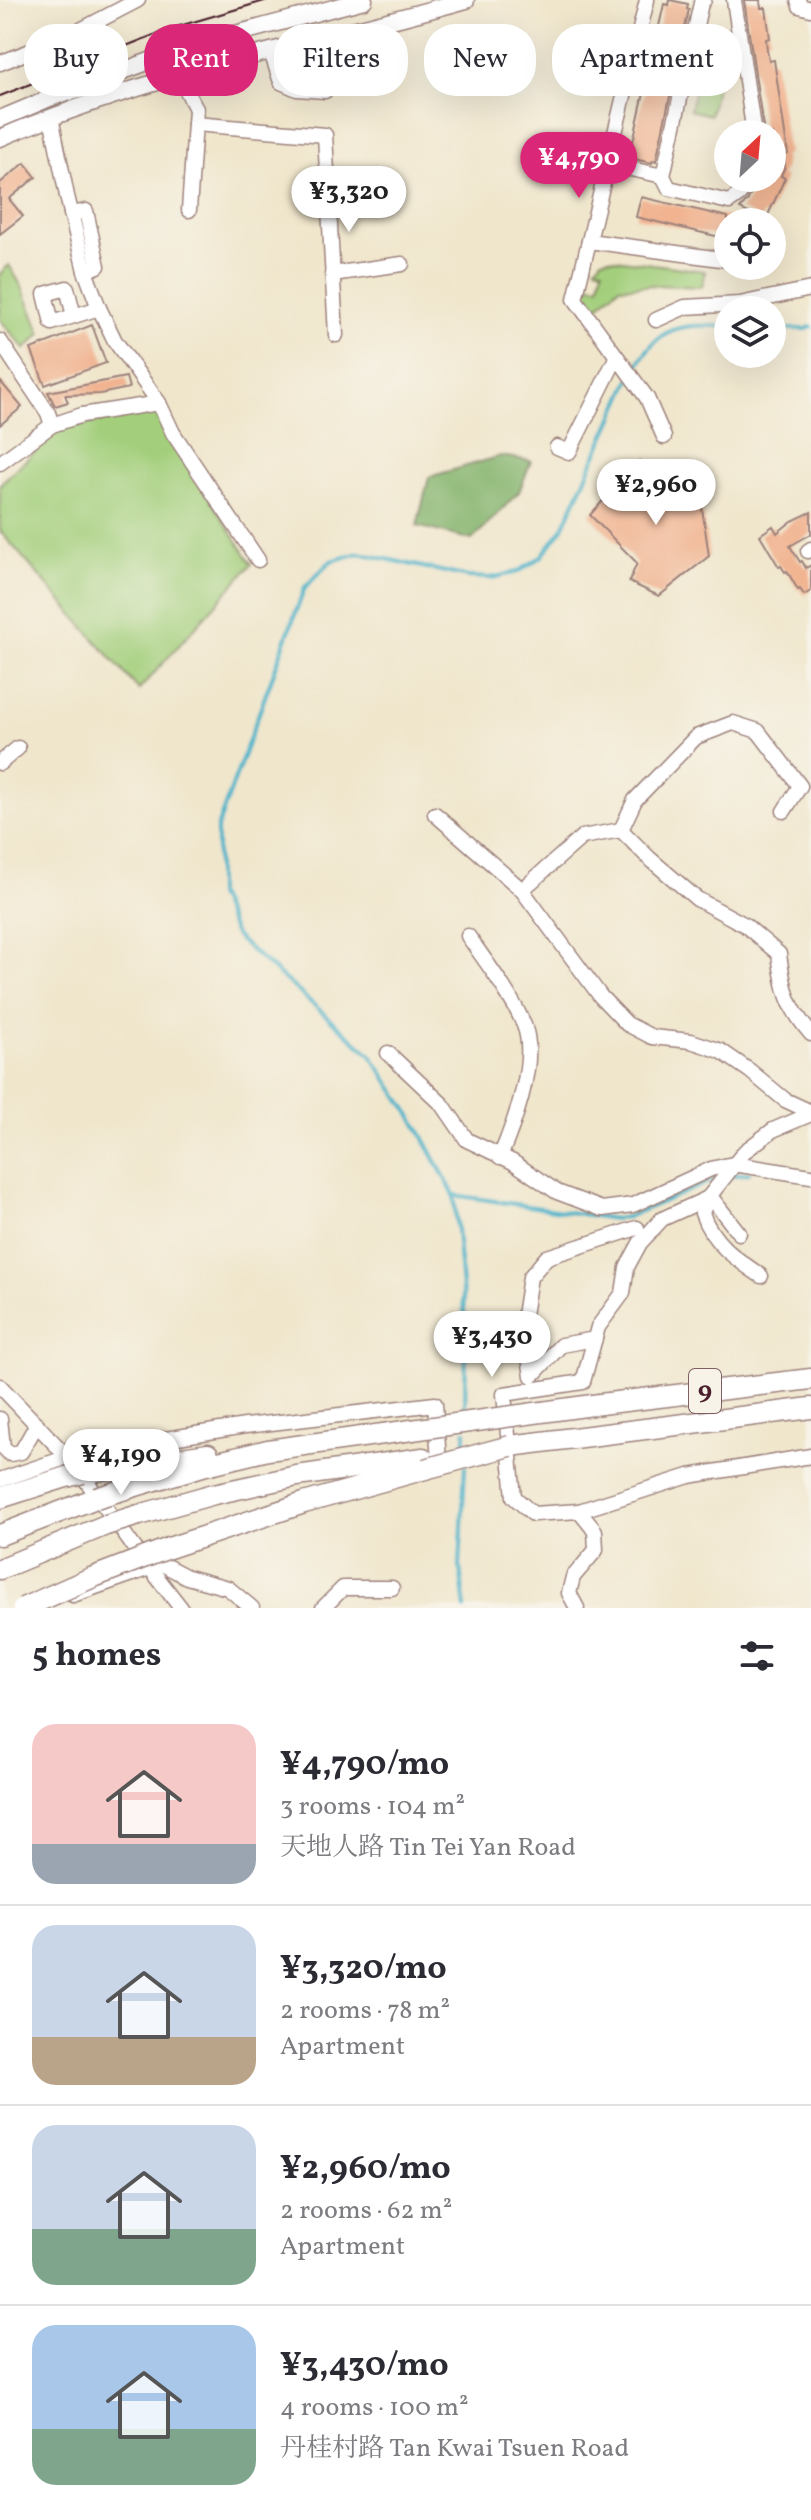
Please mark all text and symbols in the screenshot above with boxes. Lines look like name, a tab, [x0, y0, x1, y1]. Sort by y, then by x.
chip: Buy	[24, 24, 128, 96]
chip: Rent	[144, 24, 258, 96]
chip: Filters	[274, 24, 408, 96]
chip: New	[424, 24, 536, 96]
chip: Apartment	[552, 24, 742, 96]
north arrow	[714, 120, 786, 192]
map controls	[714, 120, 786, 368]
pin: ¥4,790	[514, 132, 644, 200]
text: ¥4,790	[538, 140, 620, 176]
pin: ¥3,320	[284, 166, 414, 234]
text: ¥3,320	[309, 174, 389, 210]
button: locate	[714, 208, 786, 280]
button: layers	[714, 296, 786, 368]
pin: ¥2,960	[591, 459, 721, 527]
text: ¥2,960	[615, 467, 697, 503]
pin: ¥3,430	[427, 1311, 557, 1379]
text: ¥3,430	[452, 1319, 532, 1355]
road number: 9	[689, 1369, 721, 1413]
pin: ¥4,190	[56, 1429, 186, 1497]
text: ¥4,190	[81, 1437, 161, 1473]
text: 5 homes	[32, 1633, 162, 1680]
icon: filters	[735, 1634, 779, 1678]
text: ¥4,790/mo	[280, 1742, 449, 1789]
icon: home	[96, 1756, 192, 1852]
text: 3 rooms · 104 m²	[280, 1789, 465, 1825]
text: 天地人路 Tin Tei Yan Road	[280, 1830, 576, 1866]
text: ¥3,320/mo	[280, 1946, 447, 1993]
icon: home	[96, 1957, 192, 2053]
text: 2 rooms · 78 m²	[280, 1993, 450, 2029]
text: Apartment	[280, 2029, 405, 2065]
text: ¥2,960/mo	[280, 2146, 451, 2193]
icon: home	[96, 2157, 192, 2253]
text: 2 rooms · 62 m²	[280, 2193, 452, 2229]
text: Apartment	[280, 2229, 405, 2265]
text: ¥3,430/mo	[280, 2343, 449, 2390]
icon: home	[96, 2357, 192, 2453]
text: 4 rooms · 100 m²	[280, 2390, 469, 2426]
text: 丹桂村路 Tan Kwai Tsuen Road	[280, 2431, 629, 2467]

